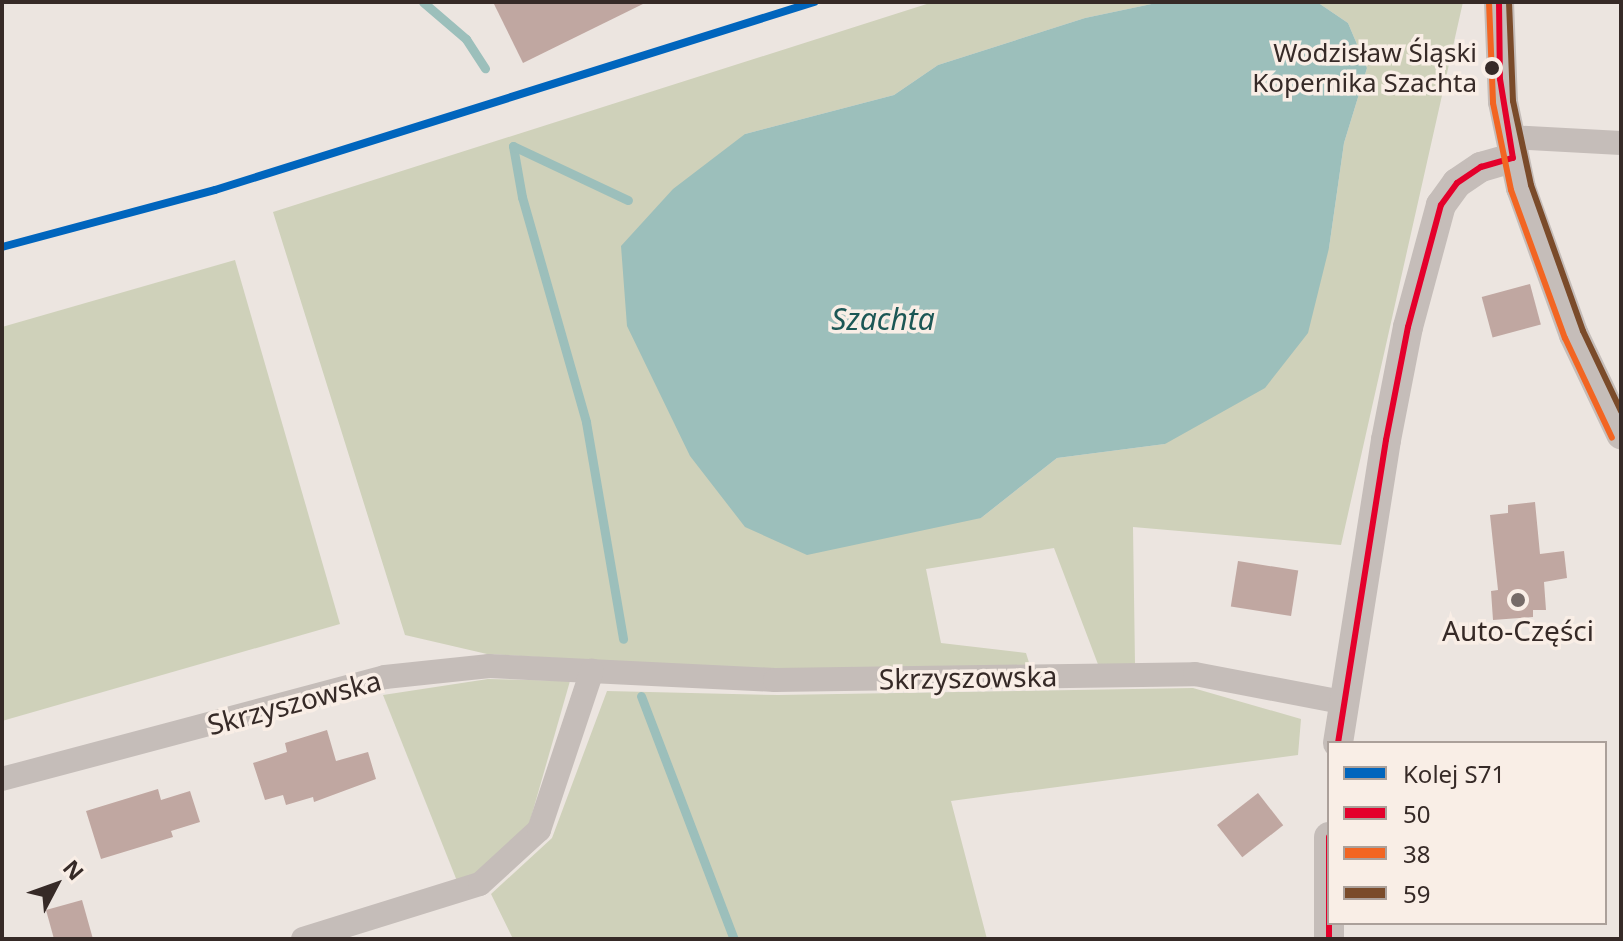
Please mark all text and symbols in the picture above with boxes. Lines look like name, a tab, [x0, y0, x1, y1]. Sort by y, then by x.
place label: Wodzisław Śląski Kopernika Szachta	[1252, 37, 1477, 98]
marker: Wodzisław Śląski Kopernika Szachta	[1484, 60, 1500, 76]
water label: Szachta	[831, 301, 935, 337]
marker: Auto-Części	[1509, 591, 1527, 609]
place label: Auto-Części	[1442, 613, 1594, 647]
street label: Skrzyszowska	[879, 659, 1057, 695]
street label: Skrzyszowska	[204, 663, 384, 741]
legend	[1327, 741, 1607, 925]
text: Kolej S71	[1403, 757, 1505, 790]
text: 50	[1403, 797, 1430, 830]
text: 38	[1403, 837, 1430, 870]
north arrow	[16, 845, 96, 925]
text: N	[57, 853, 91, 886]
text: 59	[1403, 877, 1430, 910]

